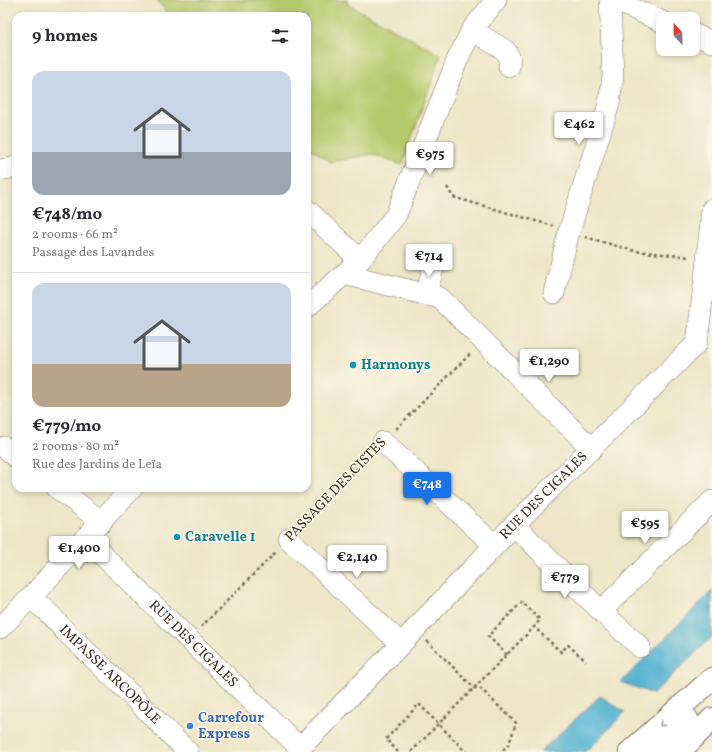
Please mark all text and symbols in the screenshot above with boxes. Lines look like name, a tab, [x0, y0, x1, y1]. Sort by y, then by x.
north arrow	[656, 12, 700, 56]
map controls	[656, 12, 700, 56]
text: 9 homes	[32, 25, 98, 48]
icon: filters	[269, 25, 291, 47]
icon: home	[126, 97, 198, 169]
pin: €462	[555, 112, 603, 146]
text: €462	[563, 116, 595, 134]
pin: €975	[406, 142, 454, 176]
text: €975	[415, 146, 445, 164]
text: €748/mo	[32, 203, 102, 226]
text: 2 rooms · 66 m²	[32, 226, 118, 244]
text: Passage des Lavandes	[32, 244, 154, 262]
pin: €714	[405, 244, 453, 278]
text: €714	[415, 248, 443, 266]
icon: home	[126, 309, 198, 381]
pin: €1,290	[516, 349, 582, 383]
text: €1,290	[529, 353, 569, 371]
place label: Harmonys	[361, 356, 430, 375]
marker: Harmonys	[348, 360, 358, 370]
text: €779/mo	[32, 415, 101, 438]
street label: PASSAGE DES CISTES	[281, 434, 391, 546]
text: 2 rooms · 80 m²	[32, 438, 119, 456]
street label: RUE DES CIGALES	[496, 447, 592, 544]
text: Rue des Jardins de Leïa	[32, 456, 162, 474]
pin: €748	[403, 472, 451, 506]
text: €748	[412, 476, 442, 494]
pin: €595	[621, 511, 669, 545]
text: €595	[630, 515, 660, 533]
place label: Caravelle 1	[185, 528, 255, 547]
marker: Caravelle 1	[172, 532, 182, 542]
pin: €1,400	[46, 536, 112, 570]
text: €1,400	[58, 540, 100, 558]
pin: €2,140	[324, 545, 390, 579]
text: €2,140	[337, 549, 377, 567]
pin: €779	[541, 565, 589, 599]
text: €779	[551, 569, 579, 587]
street label: RUE DES CIGALES	[145, 596, 242, 692]
street label: IMPASSE ARCOPÔLE	[55, 621, 165, 729]
place label: Carrefour Express	[198, 709, 264, 744]
one-way arrow	[659, 719, 667, 726]
marker: Carrefour Express	[185, 721, 195, 731]

